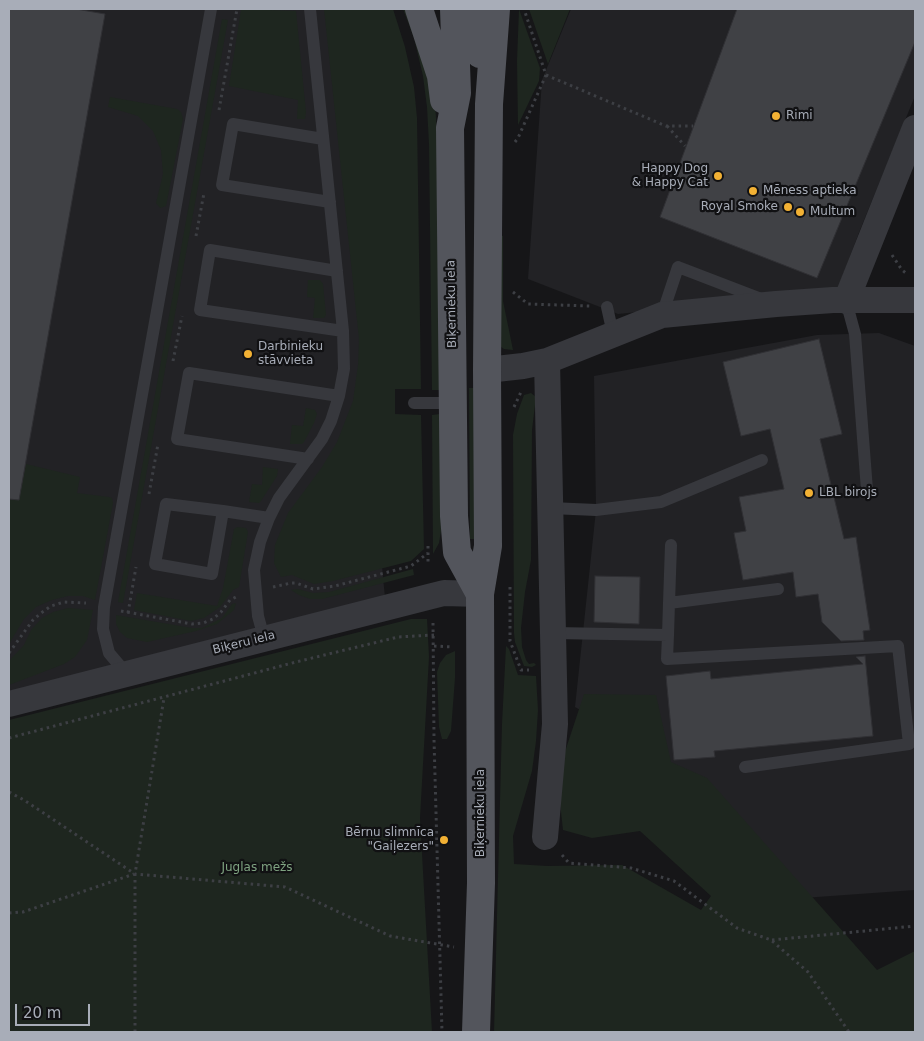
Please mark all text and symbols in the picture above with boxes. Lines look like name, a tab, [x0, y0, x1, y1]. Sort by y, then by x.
place label: Rimi	[786, 109, 813, 123]
marker: Rimi	[770, 110, 782, 122]
place label: Happy Dog & Happy Cat	[632, 162, 708, 190]
marker: Happy Dog & Happy Cat	[712, 170, 724, 182]
place label: Mēness aptieka	[763, 184, 857, 198]
marker: Mēness aptieka	[747, 185, 759, 197]
place label: Royal Smoke	[701, 200, 778, 214]
marker: Royal Smoke	[782, 201, 794, 213]
place label: Multum	[810, 205, 855, 219]
marker: Multum	[794, 206, 806, 218]
street label: Biķernieku iela	[444, 260, 460, 348]
place label: Darbinieku stāvvieta	[258, 340, 323, 368]
marker: Darbinieku stāvvieta	[242, 348, 254, 360]
place label: LBL birojs	[819, 486, 877, 500]
marker: LBL birojs	[803, 487, 815, 499]
street label: Biķeru iela	[211, 628, 277, 658]
street label: Biķernieku iela	[474, 769, 488, 857]
place label: Bērnu slimnīca "Gaiļezers"	[345, 826, 434, 854]
marker: Bērnu slimnīca "Gaiļezers"	[438, 834, 450, 846]
park label: Juglas mežs	[221, 861, 293, 875]
scale bar	[18, 994, 92, 1026]
text: 20 m	[23, 1004, 61, 1022]

